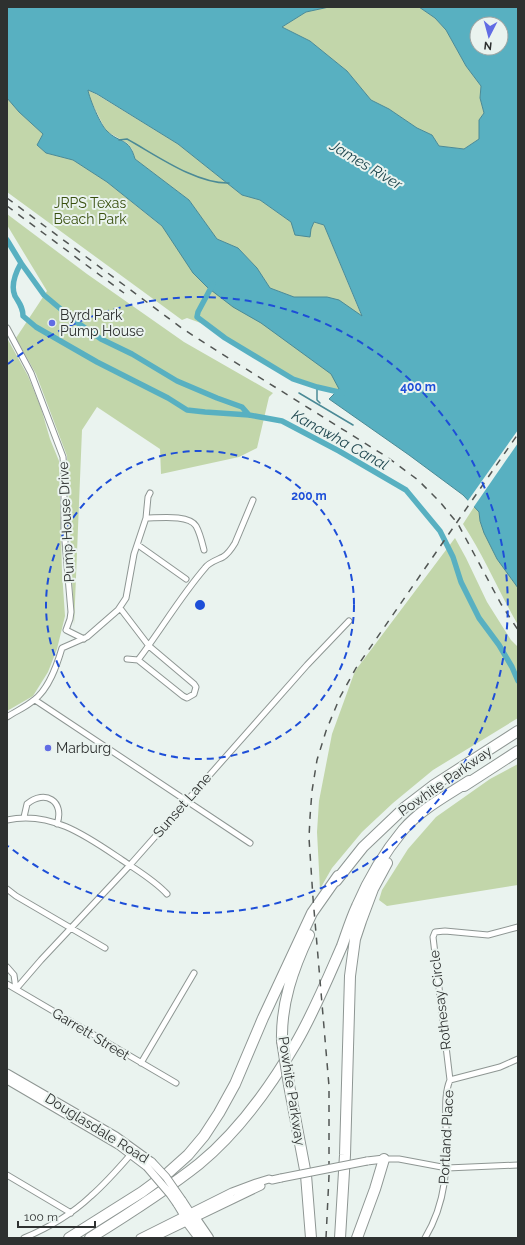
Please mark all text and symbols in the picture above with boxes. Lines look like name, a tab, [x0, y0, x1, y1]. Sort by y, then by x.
north arrow	[469, 16, 509, 56]
text: N	[483, 39, 493, 52]
water label: James River	[326, 136, 406, 194]
park label: JRPS Texas Beach Park	[53, 195, 127, 227]
place label: Byrd Park Pump House	[60, 307, 144, 339]
marker: Byrd Park Pump House	[47, 318, 57, 328]
text: 400 m	[400, 380, 436, 394]
water label: Kanawha Canal	[289, 406, 391, 474]
street label: Pump House Drive	[55, 461, 77, 583]
text: 200 m	[291, 489, 327, 503]
centre of rings	[193, 598, 207, 612]
place label: Marburg	[56, 740, 111, 756]
marker: Marburg	[43, 743, 53, 753]
street label: Powhite Parkway	[395, 743, 495, 819]
street label: Sunset Lane	[150, 769, 214, 841]
street label: Rothesay Circle	[426, 949, 454, 1051]
street label: Garrett Street	[50, 1005, 133, 1063]
street label: Powhite Parkway	[275, 1035, 309, 1147]
street label: Portland Place	[436, 1089, 456, 1185]
street label: Douglasdale Road	[42, 1090, 152, 1166]
scale bar	[18, 1203, 95, 1229]
text: 100 m	[24, 1210, 58, 1224]

